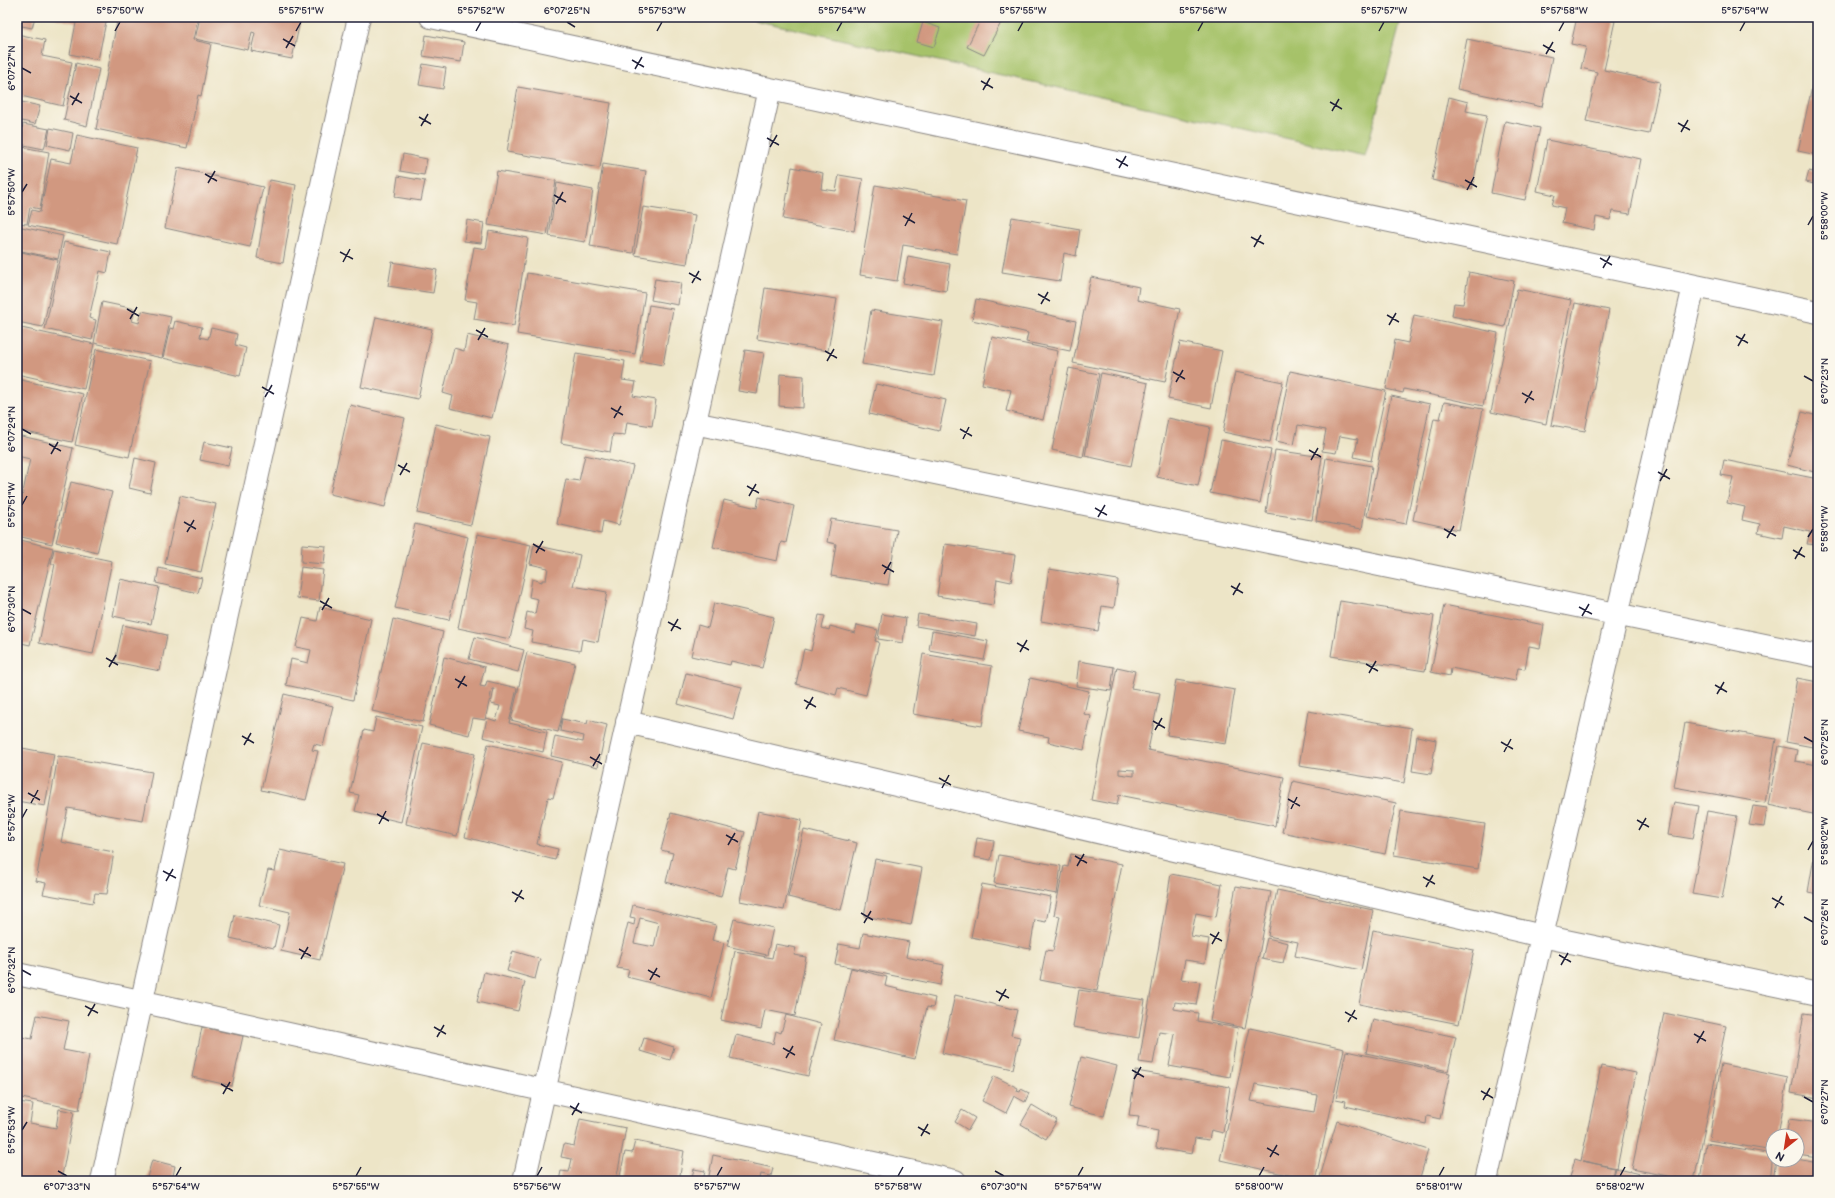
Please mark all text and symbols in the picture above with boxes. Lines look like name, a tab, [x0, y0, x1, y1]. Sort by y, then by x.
text: 5°57'50"W	[96, 5, 144, 17]
text: 5°57'51"W	[278, 5, 324, 17]
text: 5°57'52"W	[457, 5, 505, 17]
text: 6°07'25"N	[544, 5, 590, 17]
text: 5°57'53"W	[638, 5, 686, 17]
text: 5°57'54"W	[818, 5, 866, 17]
text: 5°57'55"W	[999, 5, 1047, 17]
text: 5°57'56"W	[1179, 5, 1227, 17]
text: 5°57'57"W	[1361, 5, 1407, 17]
text: 5°57'58"W	[1540, 5, 1588, 17]
text: 5°57'59"W	[1721, 5, 1769, 17]
text: 6°07'27"N	[6, 45, 18, 91]
text: 5°57'50"W	[6, 168, 18, 216]
text: 5°58'00"W	[1819, 192, 1831, 240]
text: 6°07'23"N	[1819, 358, 1831, 404]
text: 6°07'29"N	[6, 406, 18, 452]
text: 5°57'51"W	[6, 482, 18, 528]
text: 5°58'01"W	[1819, 506, 1831, 552]
text: 6°07'30"N	[6, 586, 18, 632]
text: 6°07'25"N	[1819, 719, 1831, 765]
text: 5°57'52"W	[6, 794, 18, 842]
text: 5°58'02"W	[1819, 817, 1831, 865]
text: 6°07'26"N	[1819, 899, 1831, 945]
text: 6°07'32"N	[6, 947, 18, 993]
text: 6°07'27"N	[1819, 1079, 1831, 1125]
text: 5°57'53"W	[6, 1106, 18, 1154]
north arrow	[1765, 1128, 1805, 1168]
text: N	[1773, 1149, 1787, 1164]
text: 6°07'33"N	[43, 1181, 91, 1193]
text: 5°57'54"W	[152, 1181, 200, 1193]
text: 5°57'55"W	[332, 1181, 380, 1193]
text: 5°57'56"W	[513, 1181, 561, 1193]
text: 5°57'57"W	[694, 1181, 740, 1193]
text: 5°57'58"W	[874, 1181, 922, 1193]
text: 6°07'30"N	[981, 1181, 1027, 1193]
text: 5°57'59"W	[1054, 1181, 1102, 1193]
text: 5°58'00"W	[1235, 1181, 1283, 1193]
text: 5°58'01"W	[1416, 1181, 1462, 1193]
text: 5°58'02"W	[1596, 1181, 1644, 1193]

